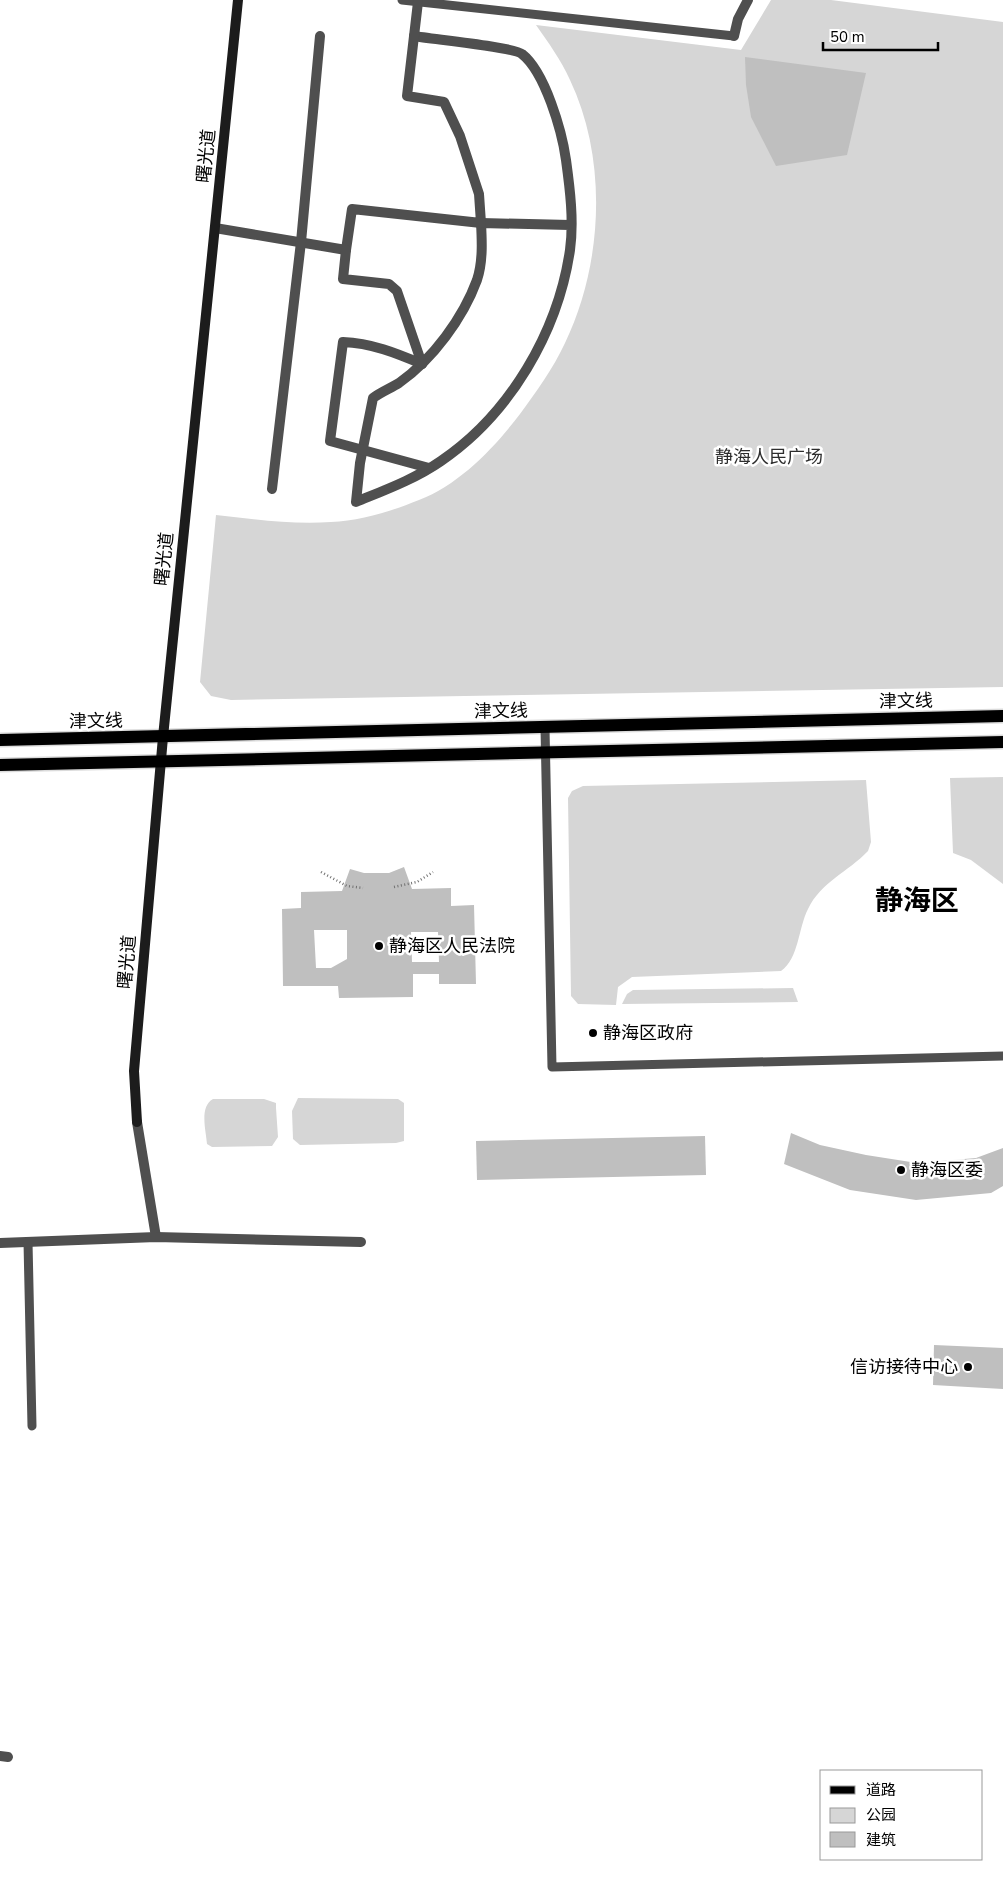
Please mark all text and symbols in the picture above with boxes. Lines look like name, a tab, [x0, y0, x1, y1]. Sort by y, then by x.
scale bar	[823, 20, 938, 52]
text: 50 m	[830, 27, 865, 47]
street label: 曙光道	[191, 128, 221, 184]
park label: 静海人民广场	[715, 445, 823, 469]
street label: 曙光道	[149, 531, 179, 587]
street label: 津文线	[879, 689, 933, 713]
street label: 津文线	[474, 699, 528, 723]
street label: 津文线	[69, 709, 123, 733]
district label: 静海区	[875, 882, 959, 920]
street label: 曙光道	[113, 934, 141, 990]
place label: 静海区人民法院	[389, 934, 515, 958]
marker: 静海区人民法院	[373, 940, 385, 952]
place label: 静海区政府	[603, 1021, 693, 1045]
marker: 静海区政府	[587, 1027, 599, 1039]
place label: 静海区委	[911, 1158, 983, 1182]
marker: 静海区委	[895, 1164, 907, 1176]
place label: 信访接待中心	[850, 1355, 958, 1379]
marker: 信访接待中心	[962, 1361, 974, 1373]
legend	[820, 1770, 983, 1860]
text: 道路	[866, 1780, 896, 1800]
text: 公园	[866, 1805, 896, 1825]
text: 建筑	[866, 1830, 896, 1850]

